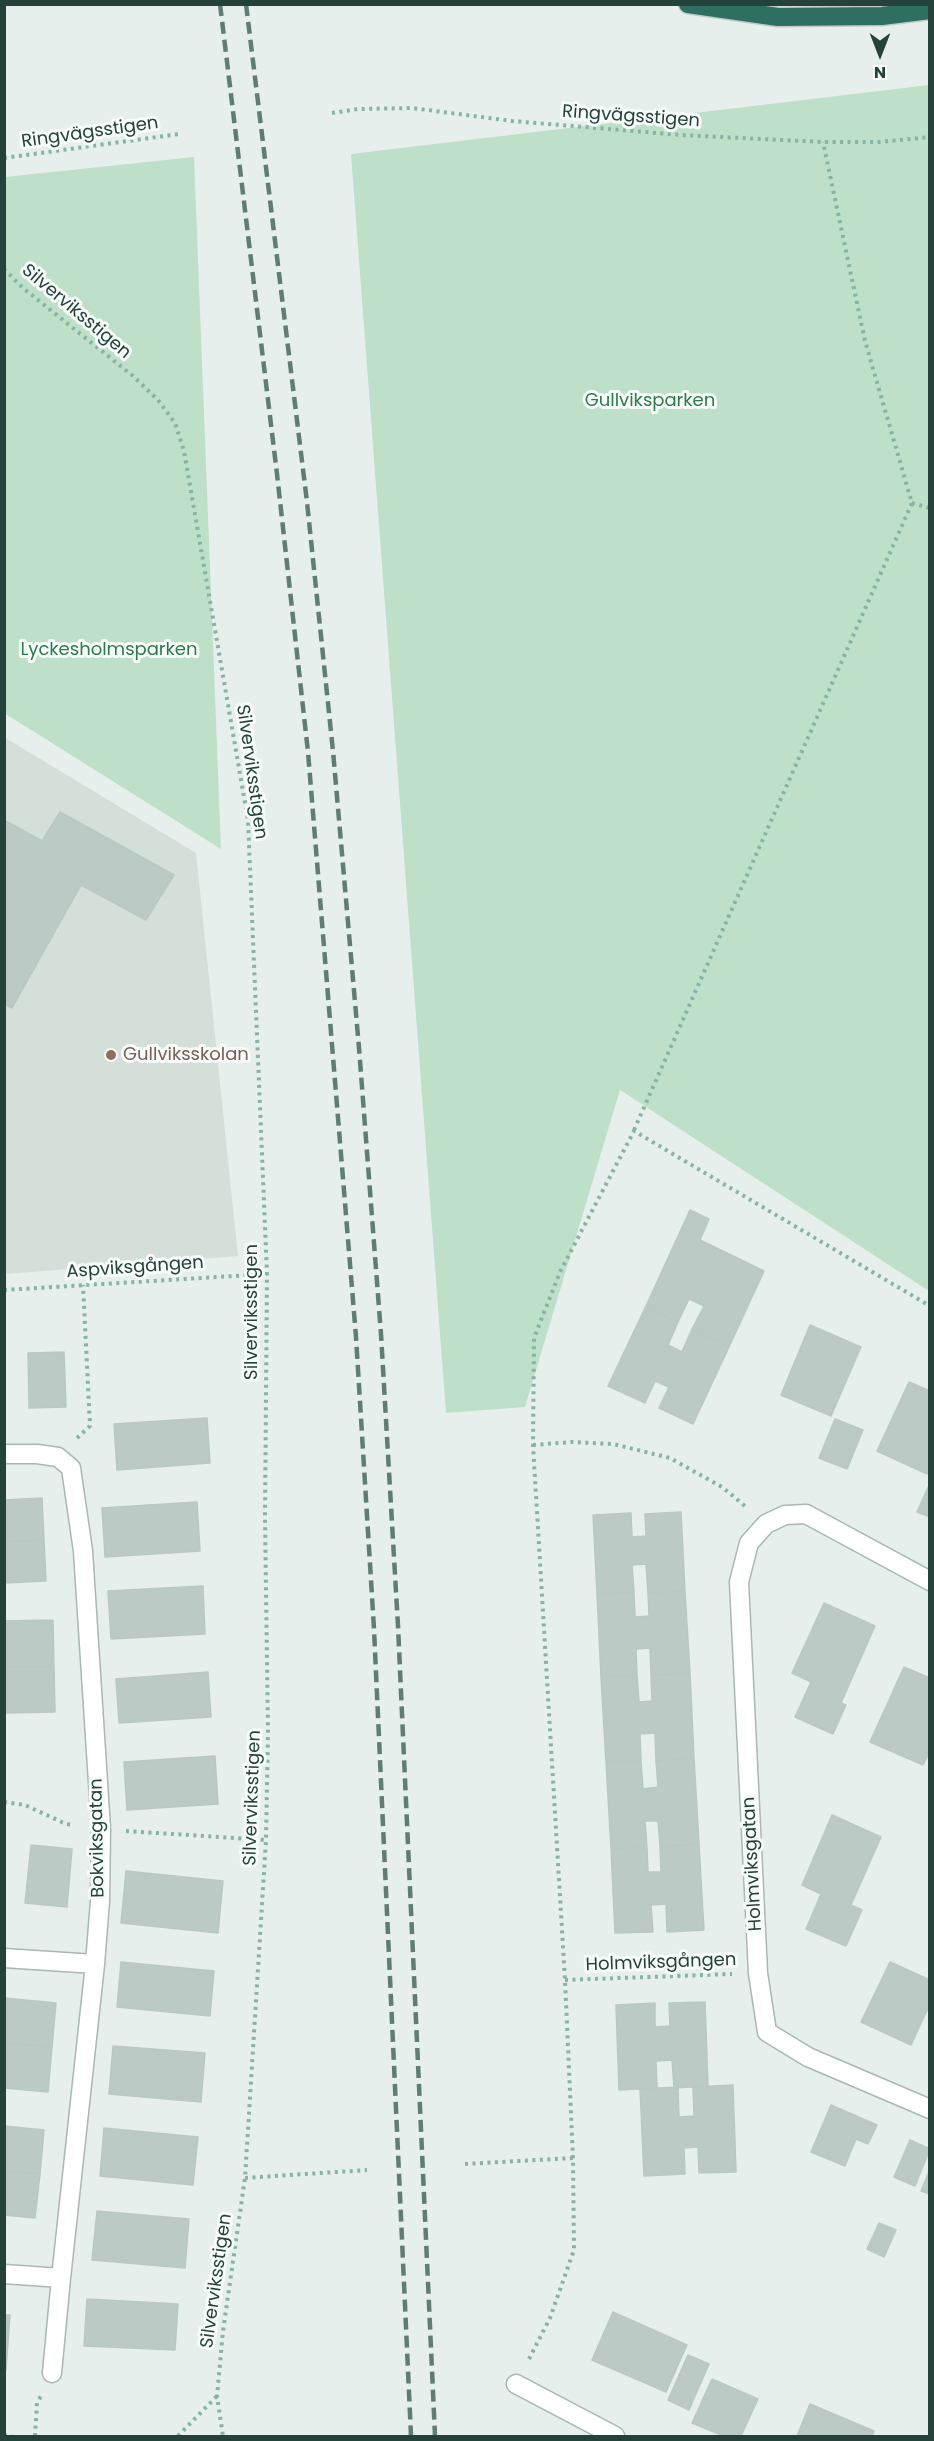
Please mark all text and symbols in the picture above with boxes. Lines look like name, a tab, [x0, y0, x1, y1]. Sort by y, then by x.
north arrow	[850, 24, 910, 84]
text: N	[874, 61, 886, 84]
street label: Ringvägsstigen	[561, 101, 701, 133]
street label: Ringvägsstigen	[20, 113, 160, 153]
street label: Silverviksstigen	[17, 260, 135, 364]
park label: Gullviksparken	[585, 390, 715, 412]
park label: Lyckesholmsparken	[20, 639, 198, 661]
street label: Silverviksstigen	[231, 703, 271, 841]
place label: Gullviksskolan	[123, 1044, 249, 1066]
marker: Gullviksskolan	[104, 1048, 118, 1062]
street label: Silverviksstigen	[241, 1244, 263, 1380]
street label: Aspviksgången	[66, 1252, 204, 1284]
street label: Silverviksstigen	[240, 1730, 266, 1866]
street label: Bokviksgatan	[86, 1778, 110, 1898]
street label: Holmviksgatan	[739, 1796, 767, 1932]
street label: Holmviksgången	[585, 1950, 737, 1976]
street label: Silverviksstigen	[197, 2212, 237, 2350]

